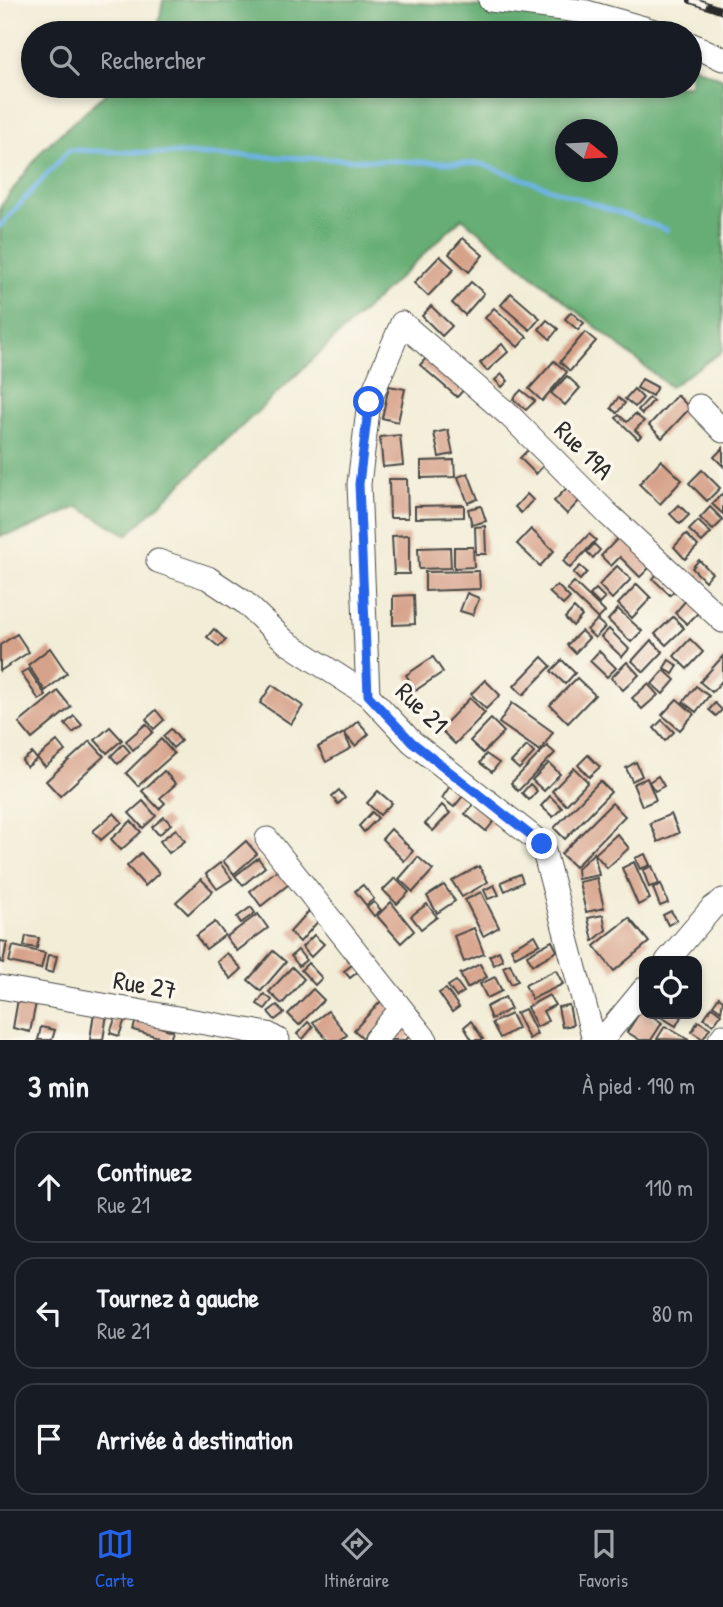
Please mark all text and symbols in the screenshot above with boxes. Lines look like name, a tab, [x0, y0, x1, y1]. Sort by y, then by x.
search box	[21, 21, 702, 98]
icon: search	[45, 41, 83, 79]
text: Rechercher	[101, 42, 206, 77]
north arrow	[555, 119, 618, 182]
route start	[353, 386, 384, 417]
street label: Rue 19A	[547, 412, 622, 487]
street label: Rue 21	[389, 674, 456, 741]
route end	[526, 828, 557, 859]
map controls	[639, 956, 702, 1019]
button: locate	[639, 956, 702, 1019]
street label: Rue 27	[111, 962, 179, 1007]
text: 3 min	[28, 1066, 89, 1106]
text: À pied · 190 m	[582, 1070, 695, 1101]
text: Continuez	[97, 1154, 192, 1189]
icon: ahead	[30, 1168, 68, 1206]
text: 110 m	[645, 1172, 693, 1203]
text: Rue 21	[97, 1189, 150, 1220]
text: Tournez à gauche	[97, 1280, 259, 1315]
icon: left	[30, 1294, 68, 1332]
text: 80 m	[652, 1298, 693, 1329]
text: Rue 21	[97, 1315, 150, 1346]
icon: arrive	[30, 1420, 68, 1458]
text: Arrivée à destination	[97, 1422, 293, 1457]
tab: Carte	[95, 1525, 134, 1593]
tab: Itinéraire	[324, 1525, 389, 1593]
tab: Favoris	[579, 1525, 628, 1593]

